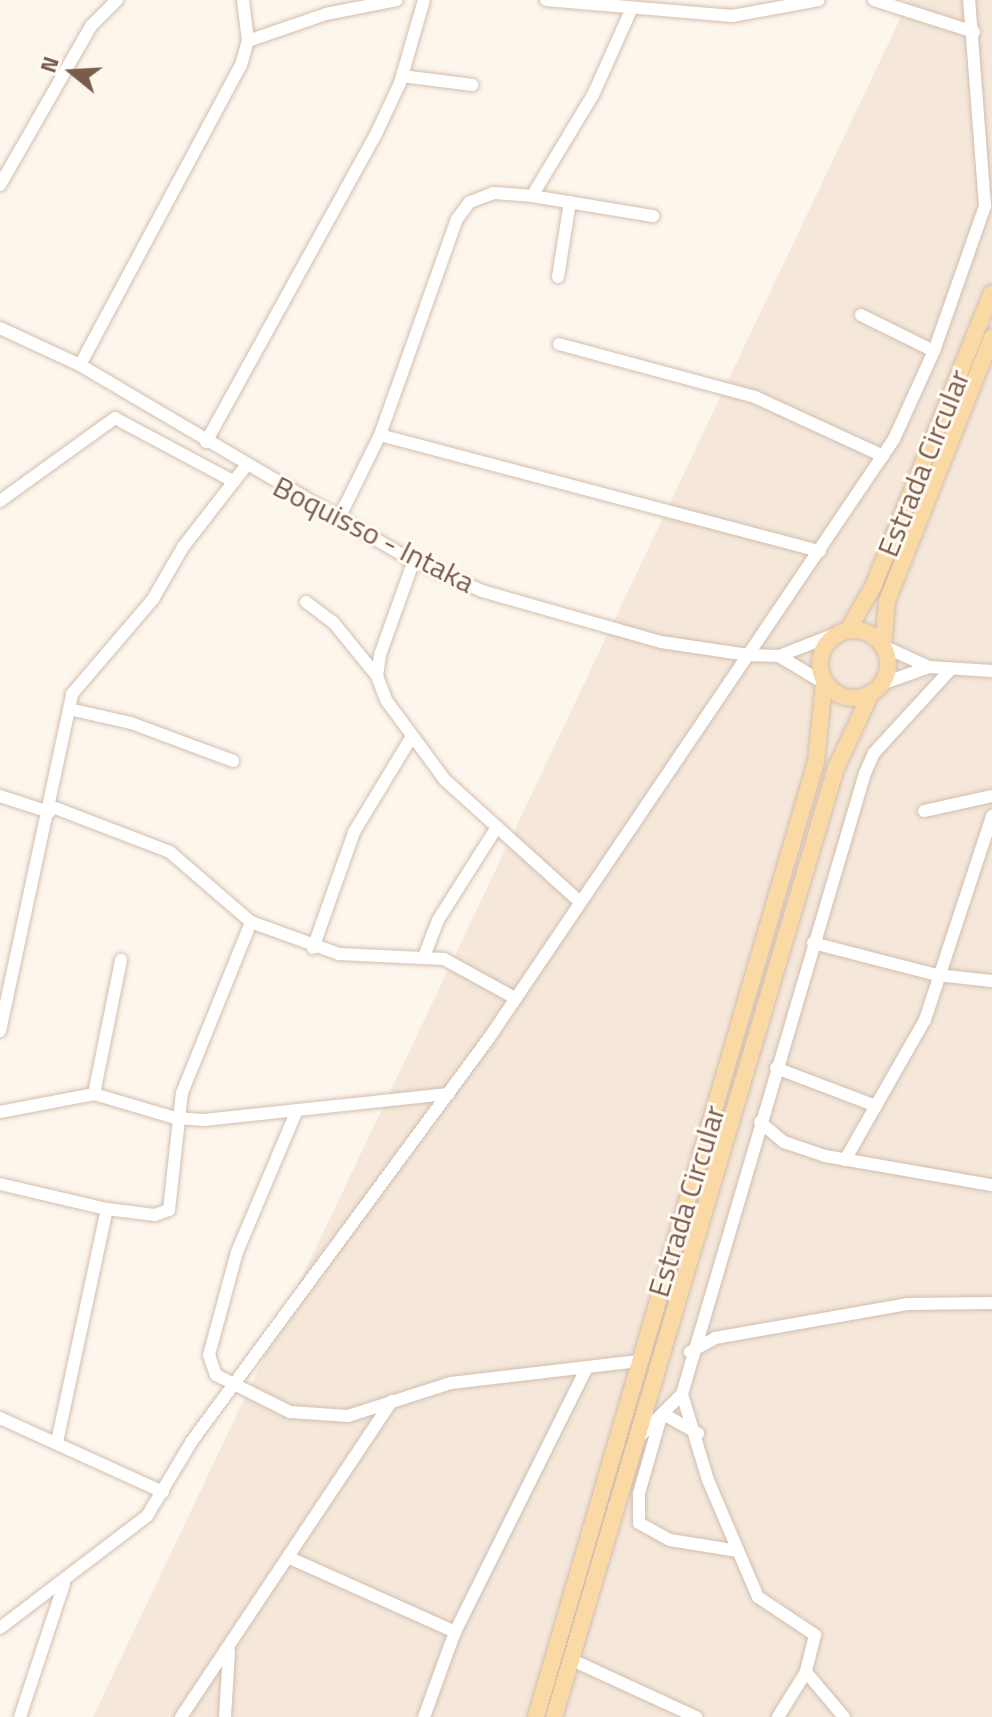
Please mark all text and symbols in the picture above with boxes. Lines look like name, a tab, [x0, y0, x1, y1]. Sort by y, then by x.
north arrow	[32, 32, 112, 112]
text: N	[31, 52, 68, 77]
street label: Estrada Circular	[869, 364, 977, 562]
street label: Boquisso - Intaka	[267, 468, 481, 600]
street label: Estrada Circular	[640, 1101, 732, 1301]

